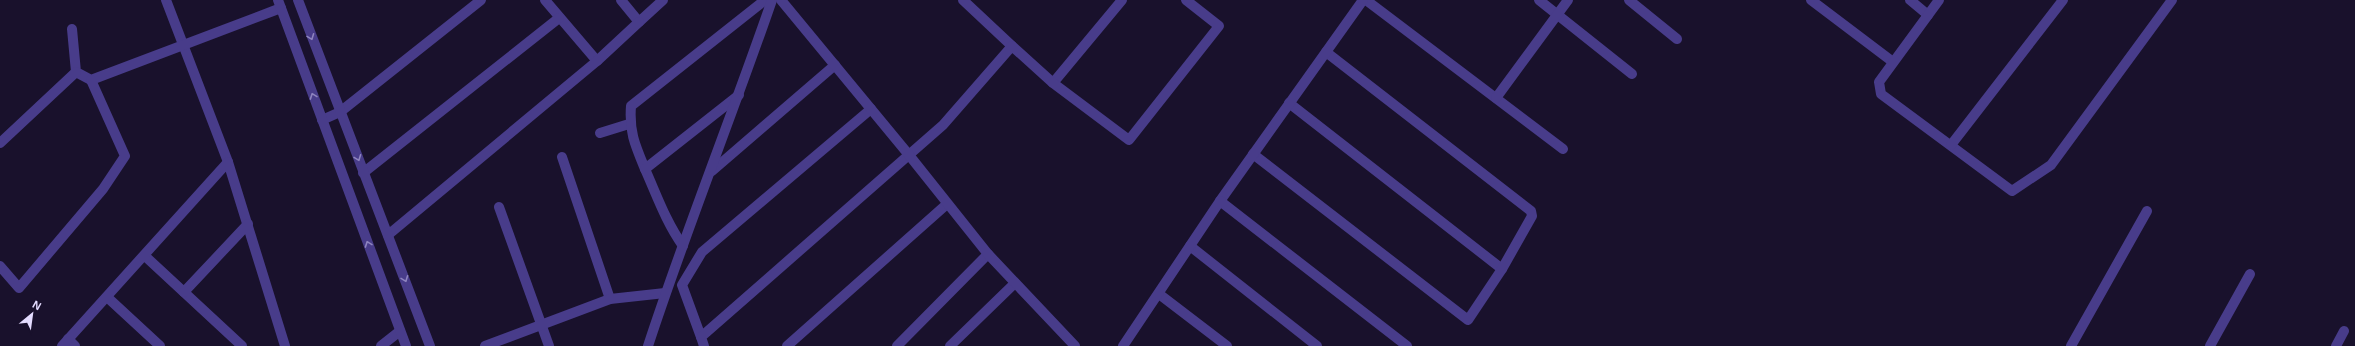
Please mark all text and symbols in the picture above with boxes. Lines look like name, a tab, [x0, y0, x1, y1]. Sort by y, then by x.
one-way arrow	[307, 33, 315, 40]
one-way arrow	[310, 92, 318, 99]
one-way arrow	[353, 155, 361, 162]
one-way arrow	[364, 240, 372, 247]
one-way arrow	[400, 276, 408, 283]
north arrow	[12, 294, 52, 334]
text: N	[30, 298, 43, 312]

